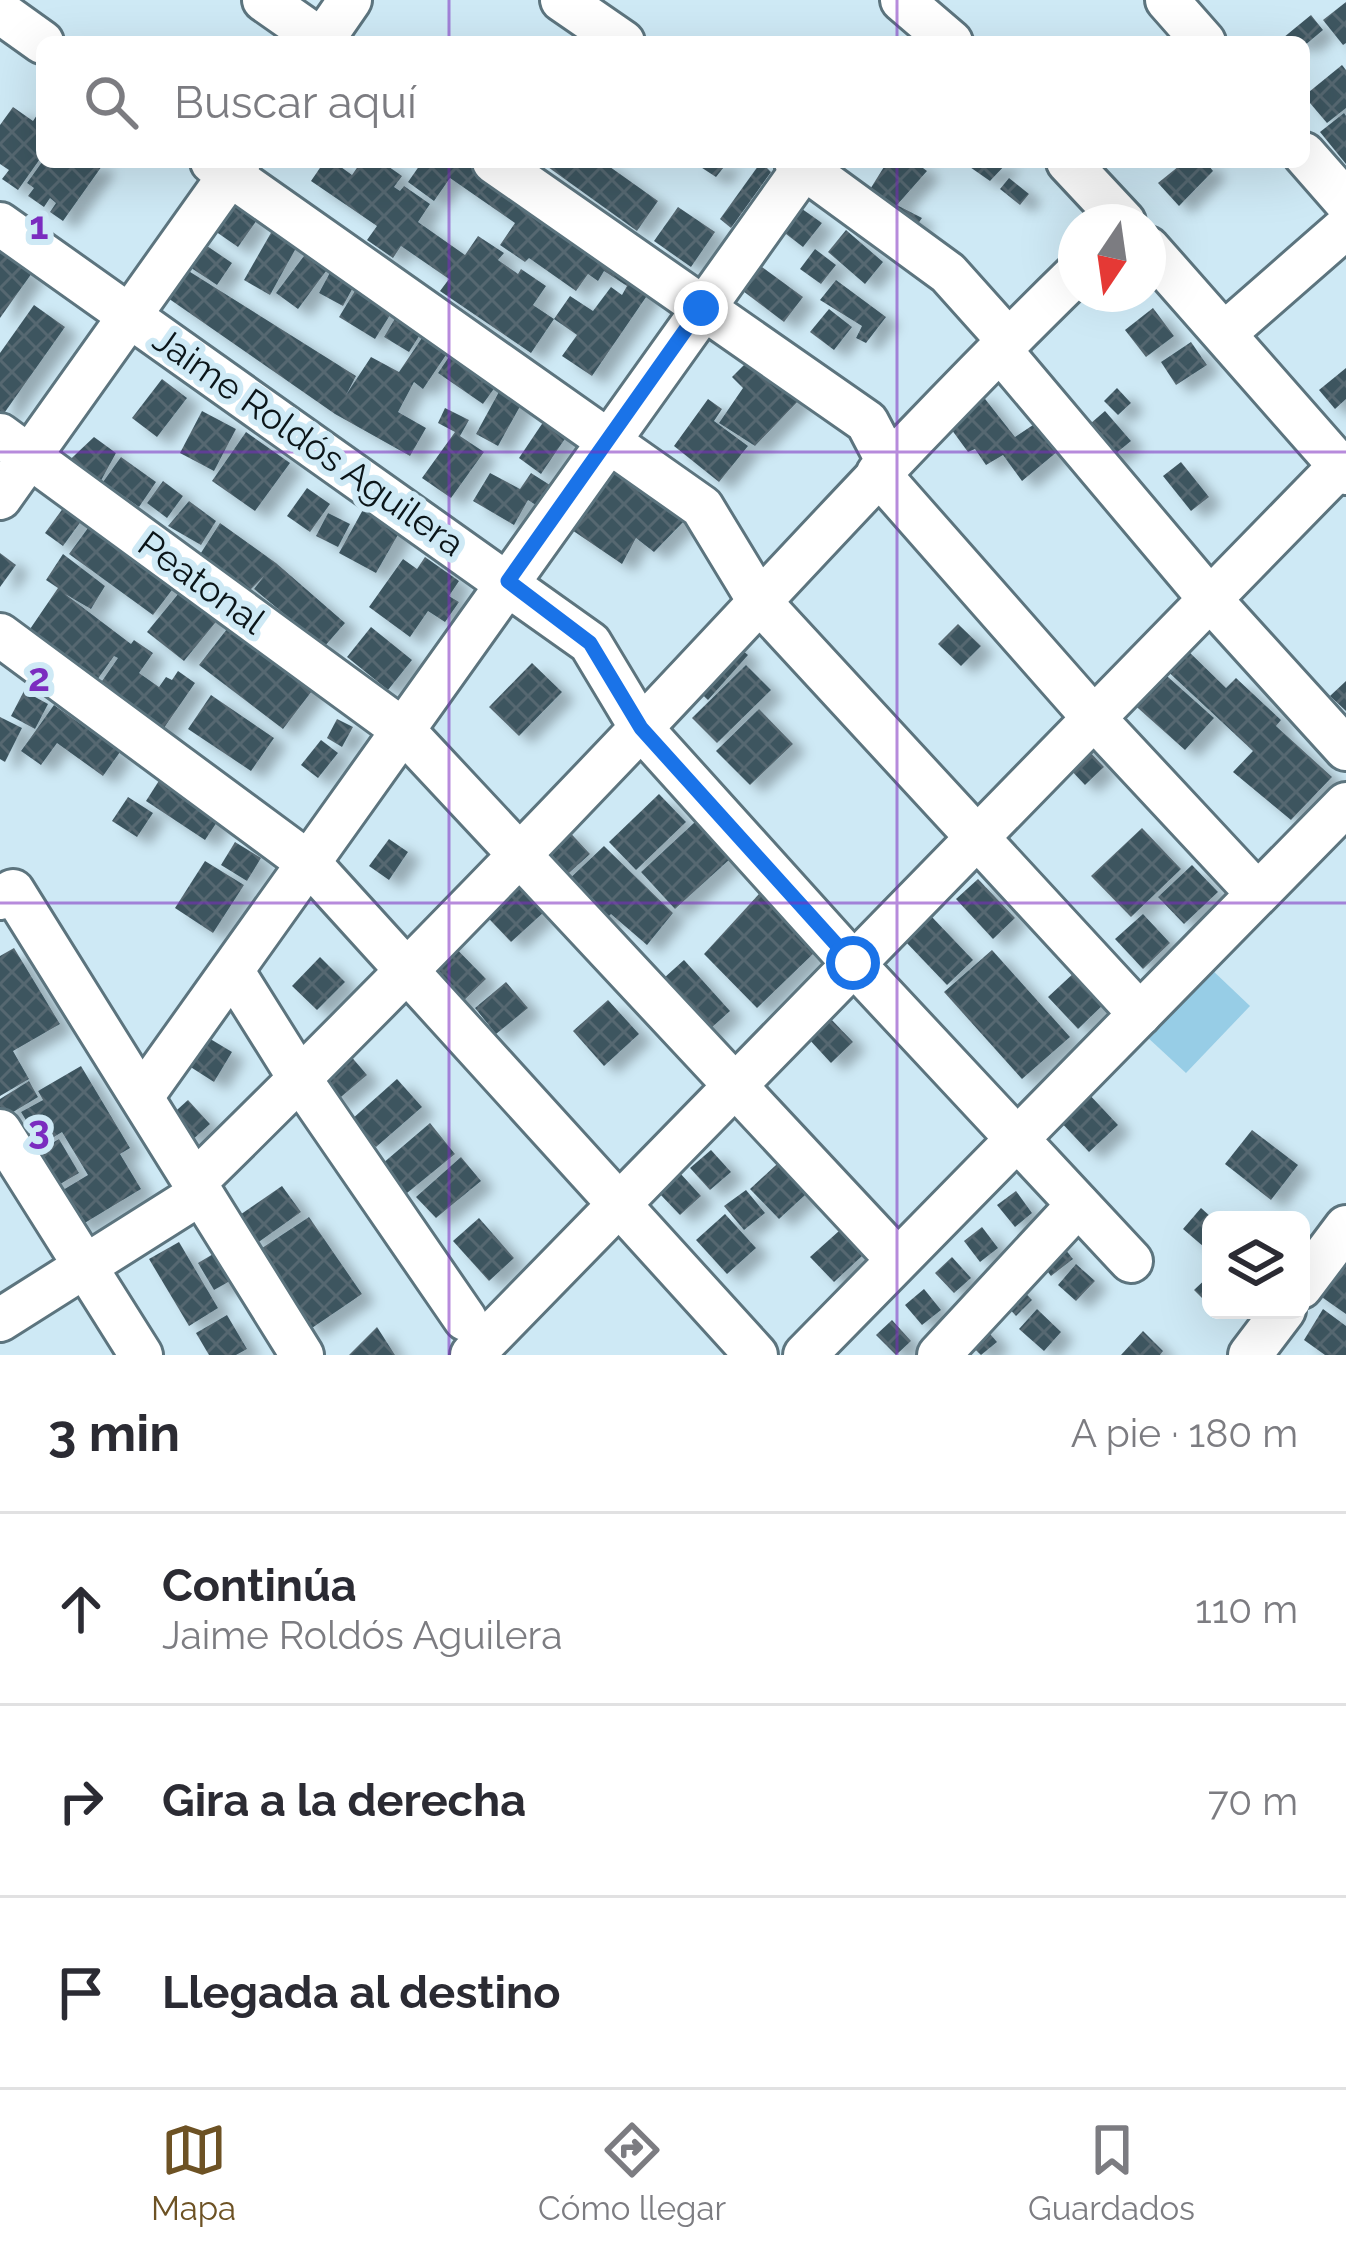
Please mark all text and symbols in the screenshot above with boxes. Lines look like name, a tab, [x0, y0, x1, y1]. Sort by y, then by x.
search box	[36, 36, 1310, 168]
icon: search	[78, 69, 144, 135]
text: Buscar aquí	[174, 76, 417, 129]
text: 1	[29, 202, 49, 248]
north arrow	[1058, 204, 1166, 312]
route end	[674, 281, 728, 335]
street label: Jaime Roldós Aguilera	[146, 318, 472, 564]
street label: Peatonal	[131, 522, 274, 642]
text: 2	[28, 654, 50, 700]
route start	[826, 936, 880, 990]
text: 3	[28, 1106, 50, 1152]
map controls	[1202, 1211, 1310, 1319]
button: layers	[1202, 1211, 1310, 1319]
text: 3 min	[48, 1403, 180, 1463]
text: A pie · 180 m	[1071, 1410, 1298, 1456]
text: Continúa	[162, 1559, 357, 1612]
icon: ahead	[48, 1576, 114, 1642]
text: 110 m	[1195, 1586, 1298, 1632]
text: Jaime Roldós Aguilera	[162, 1612, 562, 1658]
icon: right	[48, 1768, 114, 1834]
text: Gira a la derecha	[162, 1774, 526, 1827]
text: 70 m	[1208, 1778, 1298, 1824]
icon: arrive	[48, 1960, 114, 2026]
text: Llegada al destino	[162, 1966, 561, 2019]
tab: Mapa	[151, 2117, 236, 2228]
tab: Cómo llegar	[538, 2117, 726, 2228]
tab: Guardados	[1028, 2117, 1195, 2228]

